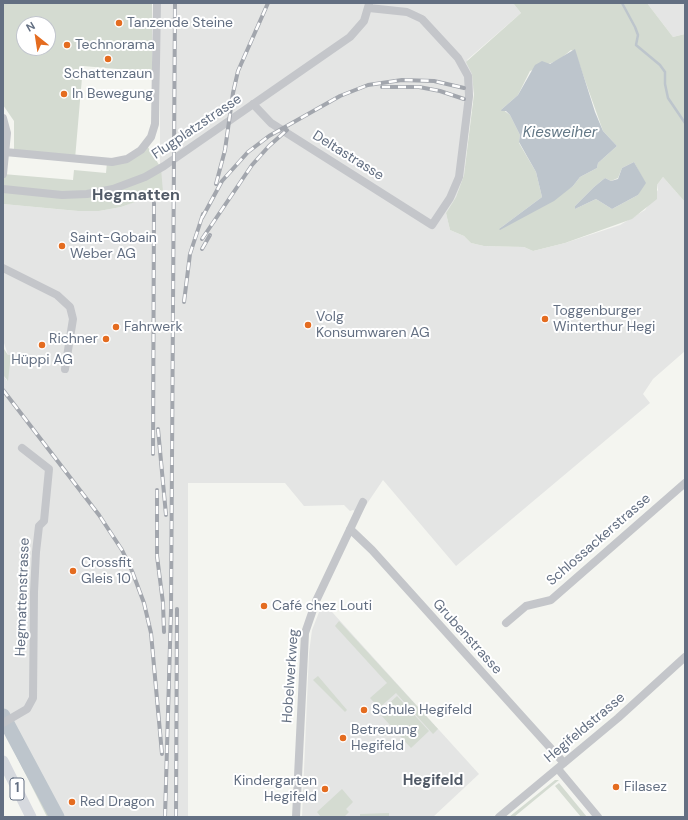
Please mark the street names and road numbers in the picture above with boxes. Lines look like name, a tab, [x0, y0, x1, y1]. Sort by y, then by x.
street label: Flugplatzstrasse	[149, 91, 245, 163]
street label: Deltastrasse	[309, 127, 387, 185]
street label: Schlossackerstrasse	[544, 490, 654, 590]
street label: Hegmattenstrasse	[13, 537, 33, 657]
street label: Grubenstrasse	[429, 596, 505, 678]
street label: Hobelwerkweg	[279, 628, 303, 724]
street label: Hegifeldstrasse	[541, 689, 629, 767]
road number: 1	[10, 778, 24, 800]

